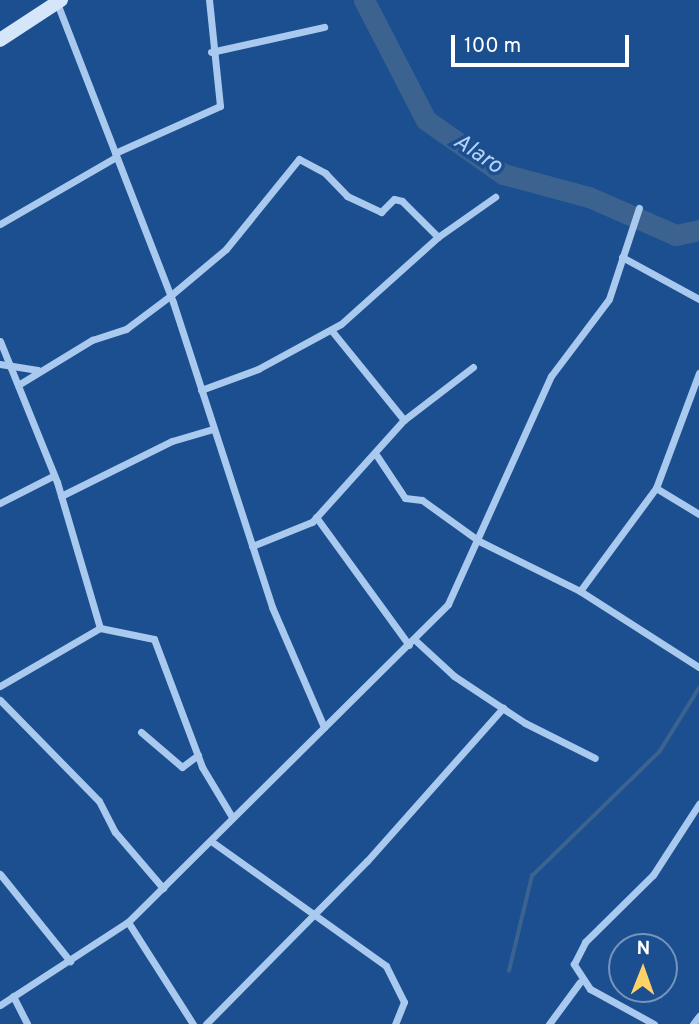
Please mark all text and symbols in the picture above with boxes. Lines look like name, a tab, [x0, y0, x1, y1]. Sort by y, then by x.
scale bar	[454, 21, 632, 65]
text: 100 m	[464, 33, 521, 60]
water label: Alaro	[447, 129, 507, 181]
north arrow	[608, 933, 678, 1003]
text: N	[636, 937, 650, 961]

